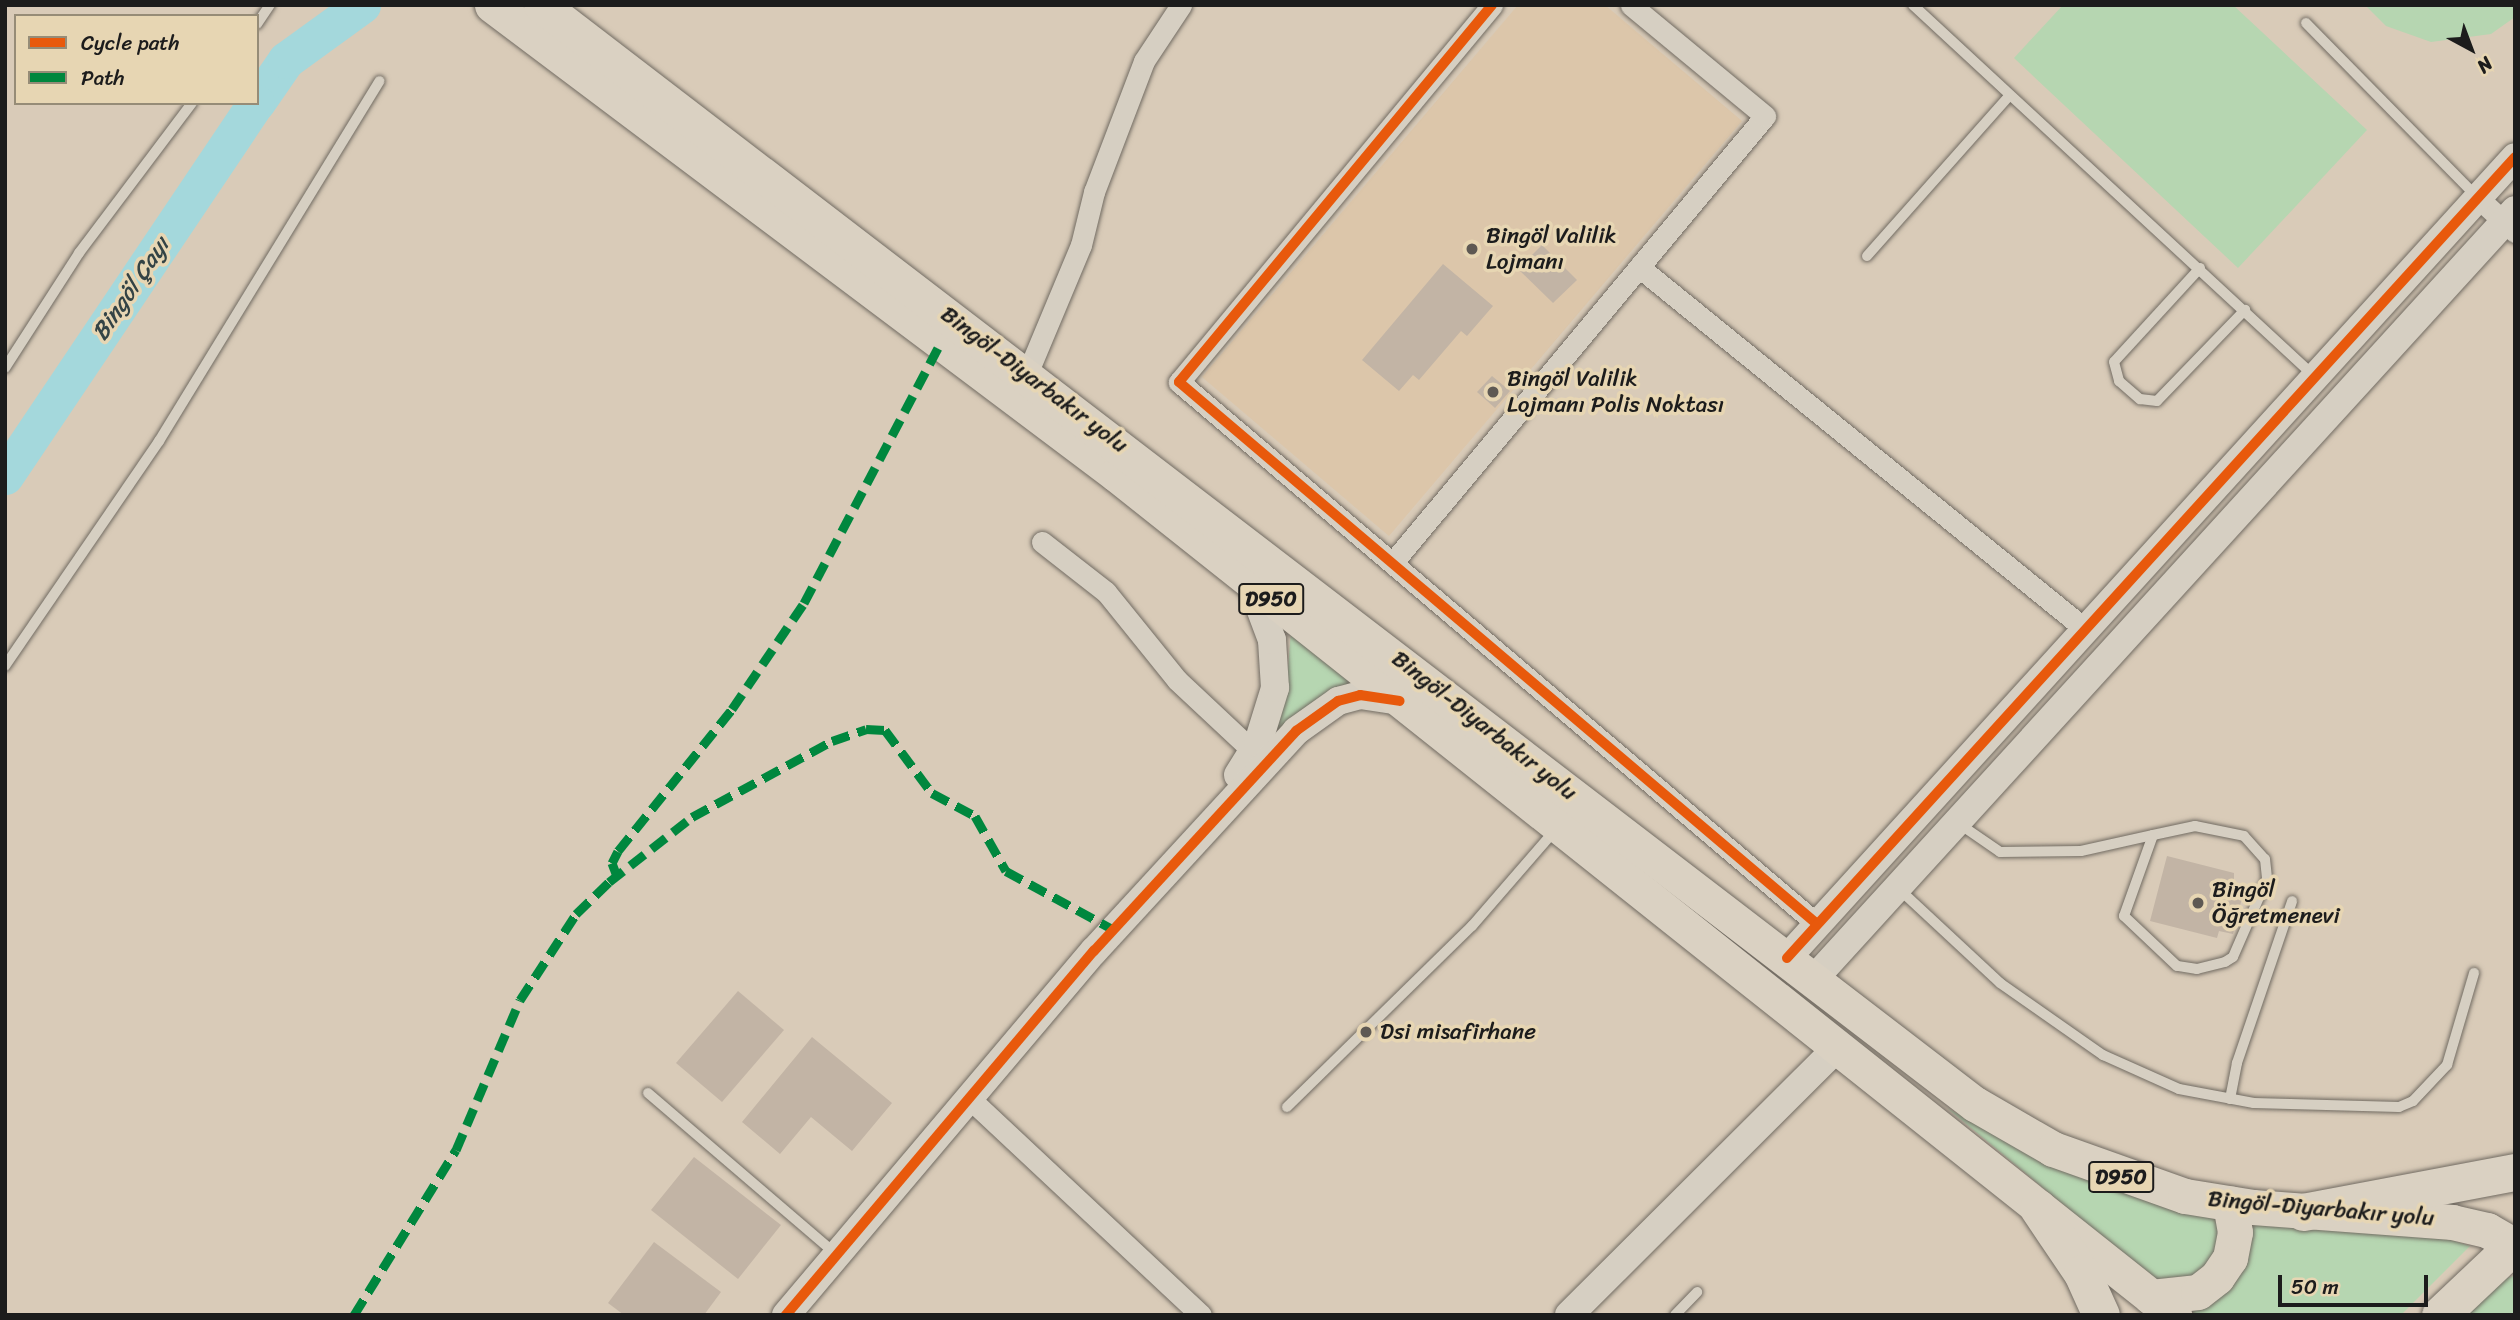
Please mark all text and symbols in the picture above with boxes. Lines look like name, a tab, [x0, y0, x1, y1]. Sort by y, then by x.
legend	[14, 14, 259, 105]
north arrow	[2436, 14, 2506, 84]
text: Cycle path	[81, 24, 180, 62]
text: N	[2469, 48, 2501, 82]
text: Path	[81, 59, 124, 97]
place label: Bingöl Valilik Lojmanı	[1486, 222, 1617, 276]
water label: Bingöl Çayı	[86, 232, 176, 346]
marker: Bingöl Valilik Lojmanı	[1464, 241, 1480, 257]
street label: Bingöl-Diyarbakır yolu	[935, 301, 1133, 459]
place label: Bingöl Valilik Lojmanı Polis Noktası	[1507, 365, 1723, 419]
marker: Bingöl Valilik Lojmanı Polis Noktası	[1485, 384, 1501, 400]
road number: D950	[1238, 582, 1304, 616]
street label: Bingöl-Diyarbakır yolu	[1386, 645, 1582, 807]
place label: Bingöl Öğretmenevi	[2212, 876, 2340, 930]
marker: Bingöl Öğretmenevi	[2190, 895, 2206, 911]
place label: Dsi misafirhane	[1380, 1018, 1537, 1046]
marker: Dsi misafirhane	[1358, 1024, 1374, 1040]
road number: D950	[2088, 1160, 2154, 1194]
street label: Bingöl-Diyarbakır yolu	[2207, 1185, 2435, 1233]
scale bar	[2282, 1260, 2432, 1304]
text: 50 m	[2291, 1268, 2339, 1306]

